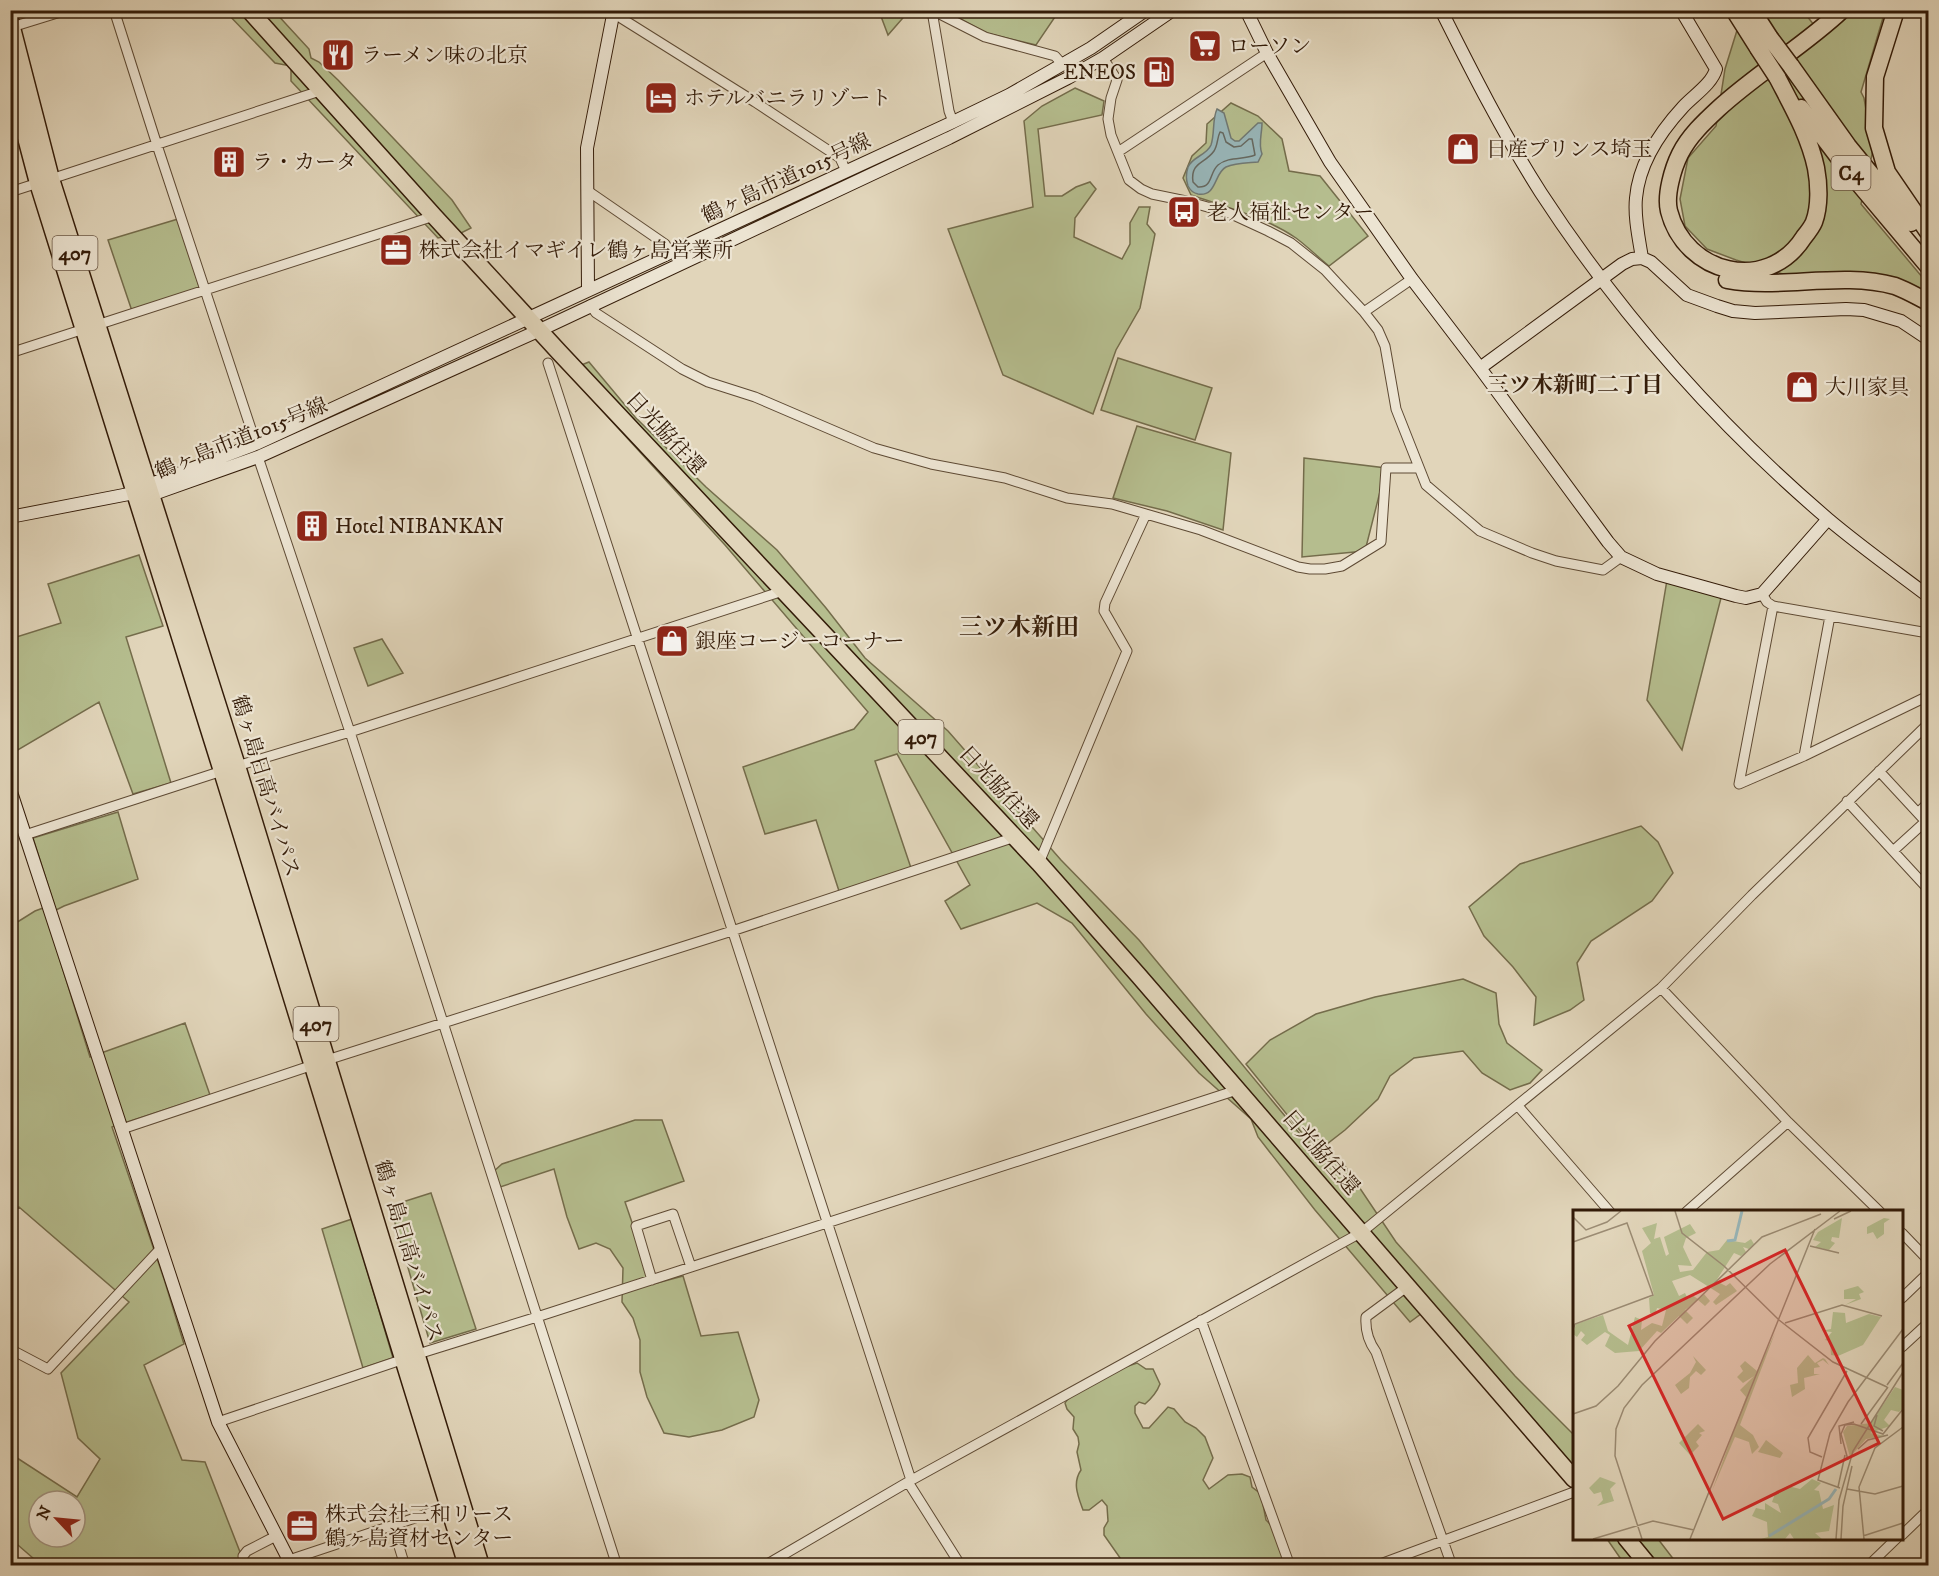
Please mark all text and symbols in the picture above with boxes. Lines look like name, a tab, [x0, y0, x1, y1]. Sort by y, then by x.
supermarket icon: ローソン	[1187, 28, 1223, 64]
place label: ローソン	[1228, 34, 1311, 60]
restaurant icon: ラーメン味の北京	[320, 37, 356, 73]
place label: ラーメン味の北京	[361, 43, 528, 69]
fuel station icon: ENEOS	[1141, 54, 1177, 90]
place label: ENEOS	[1063, 60, 1136, 86]
hotel icon: ホテルバニラリゾート	[643, 80, 679, 116]
place label: ホテルバニラリゾート	[684, 86, 891, 112]
street label: 鶴ヶ島市道1015号線	[698, 128, 875, 230]
shop icon: 日産プリンス埼玉	[1445, 131, 1481, 167]
place label: 日産プリンス埼玉	[1486, 137, 1653, 163]
building icon: ラ・カータ	[211, 144, 247, 180]
place label: ラ・カータ	[252, 150, 357, 176]
road number: C4	[1832, 156, 1870, 190]
bus stop icon: 老人福祉センター	[1166, 194, 1202, 230]
place label: 老人福祉センター	[1207, 200, 1374, 226]
office icon: 株式会社イマギイレ鶴ヶ島営業所	[378, 232, 414, 268]
road number: 407	[52, 236, 98, 270]
place label: 株式会社イマギイレ鶴ヶ島営業所	[419, 238, 733, 264]
shop icon: 大川家具	[1784, 369, 1820, 405]
district label: 三ツ木新町二丁目	[1487, 372, 1663, 399]
place label: 大川家具	[1825, 375, 1909, 401]
street label: 日光脇往還	[620, 386, 711, 481]
street label: 鶴ヶ島市道1015号線	[151, 392, 331, 485]
building icon: Hotel NIBANKAN	[294, 508, 330, 544]
place label: Hotel NIBANKAN	[335, 514, 504, 540]
district label: 三ツ木新田	[959, 613, 1079, 643]
shop icon: 銀座コージーコーナー	[654, 623, 690, 659]
place label: 銀座コージーコーナー	[695, 629, 905, 655]
street label: 鶴ヶ島日高バイパス	[225, 692, 305, 880]
road number: 407	[898, 720, 944, 754]
street label: 日光脇往還	[953, 740, 1044, 835]
road number: 407	[294, 1007, 338, 1041]
street label: 日光脇往還	[1276, 1105, 1364, 1201]
street label: 鶴ヶ島日高バイパス	[368, 1157, 448, 1345]
inset map	[1573, 1210, 1903, 1540]
north arrow	[27, 1489, 87, 1549]
place label: 株式会社三和リース 鶴ヶ島資材センター	[325, 1502, 513, 1552]
text: N	[33, 1503, 56, 1523]
office icon: 株式会社三和リース 鶴ヶ島資材センター	[284, 1508, 320, 1544]

